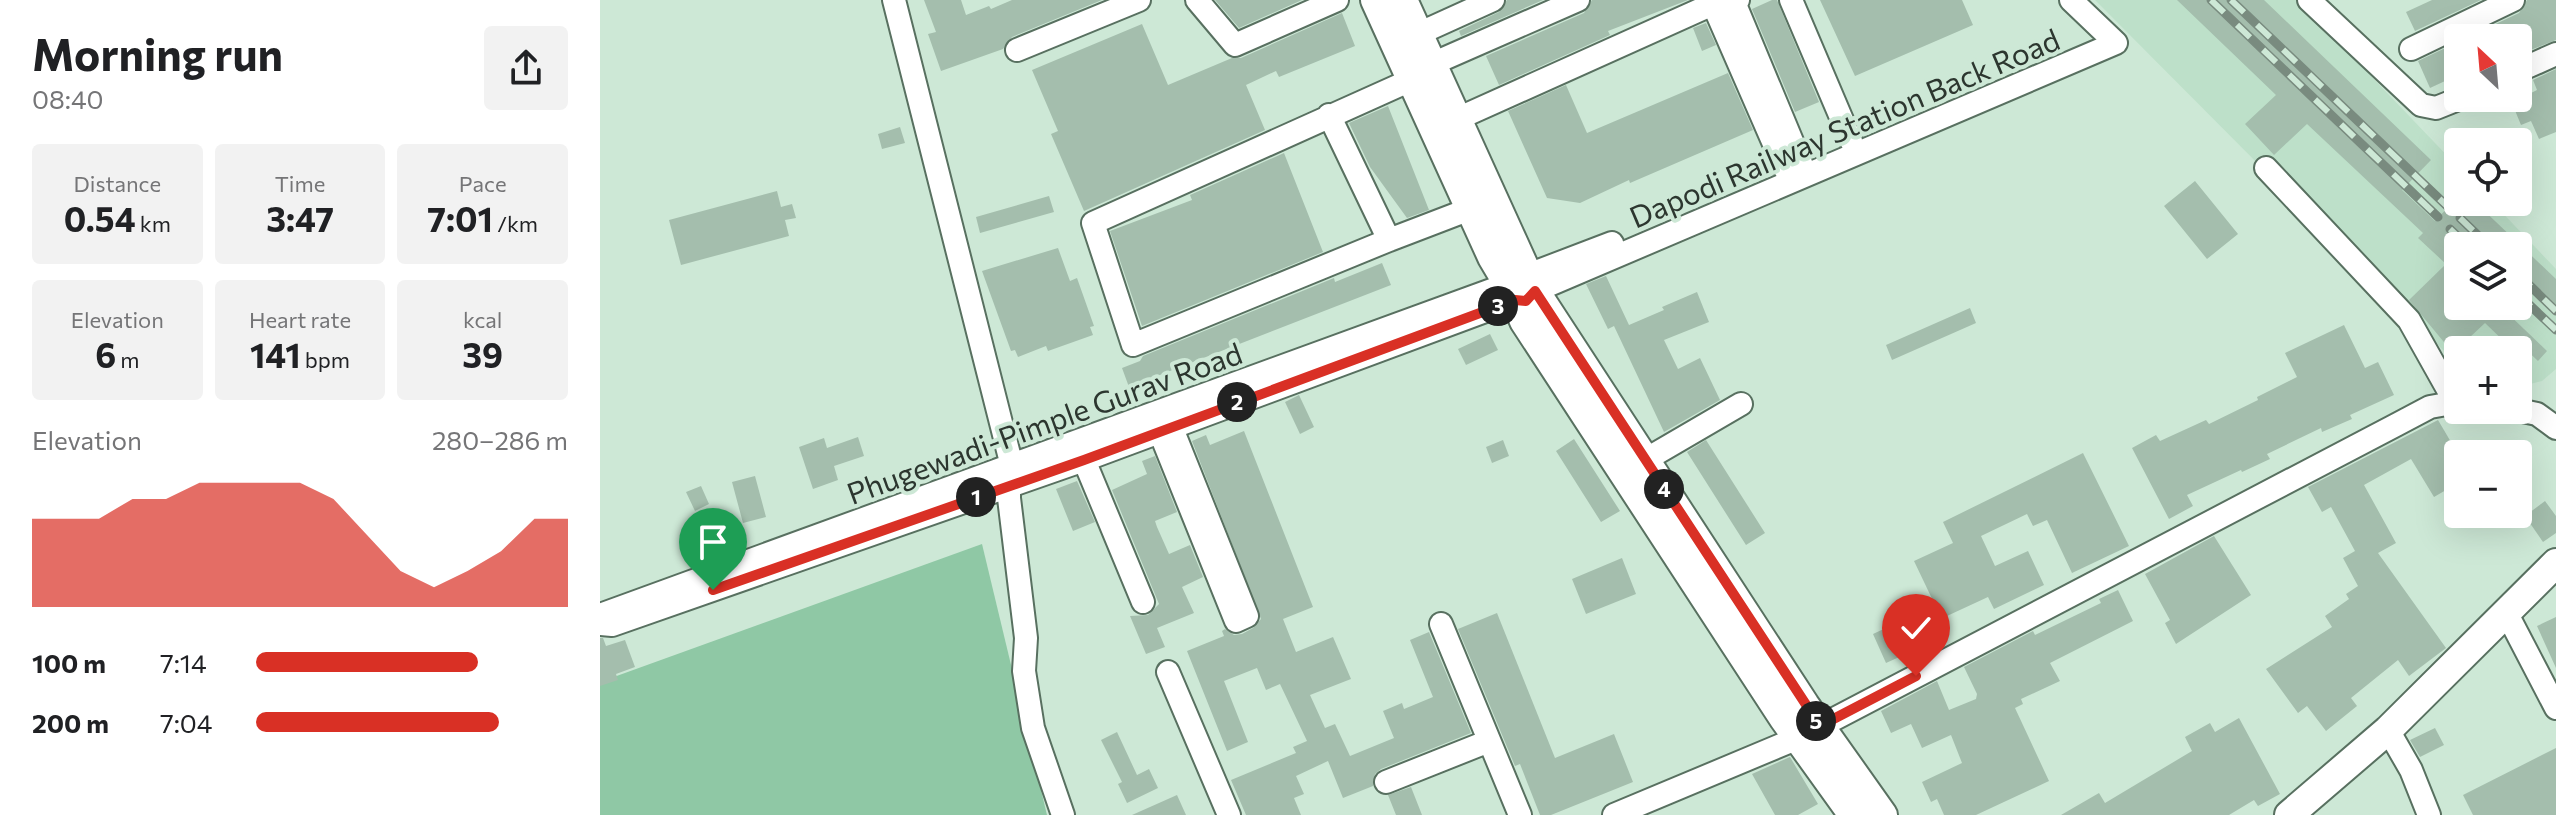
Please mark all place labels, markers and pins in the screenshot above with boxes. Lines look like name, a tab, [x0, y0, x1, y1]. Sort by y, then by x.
pin: 3	[1478, 286, 1518, 326]
pin: 2	[1217, 382, 1257, 422]
pin: 4	[1644, 469, 1684, 509]
pin: 1	[956, 477, 996, 517]
pin	[679, 508, 747, 590]
pin	[1882, 594, 1950, 676]
pin: 5	[1796, 701, 1836, 741]

